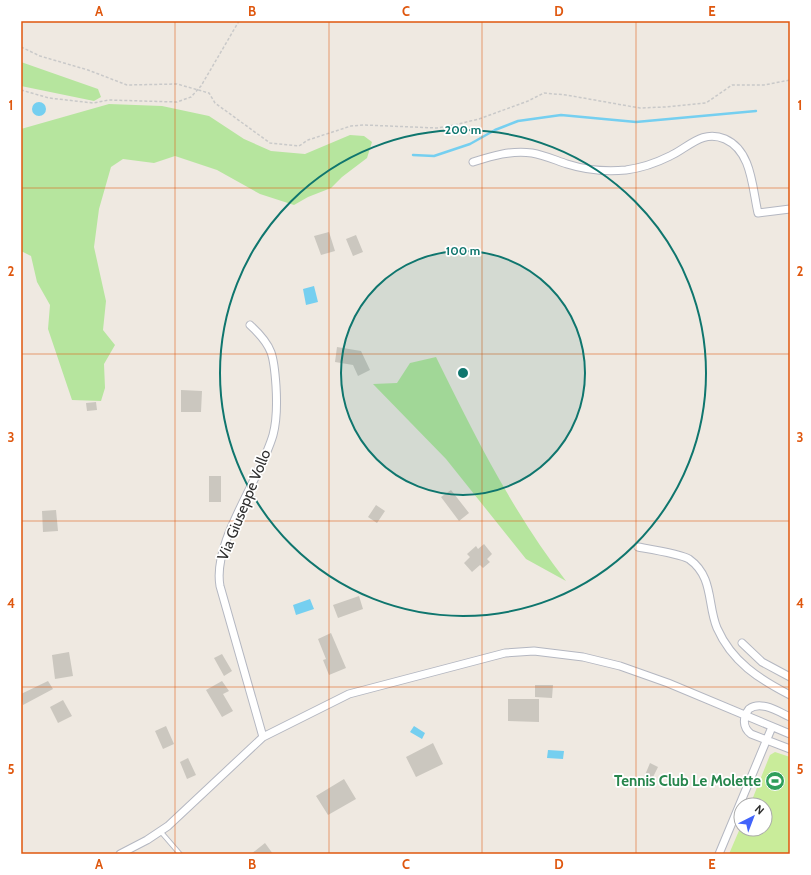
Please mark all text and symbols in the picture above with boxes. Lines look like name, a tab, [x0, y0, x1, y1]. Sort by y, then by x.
text: A	[95, 3, 104, 19]
text: B	[248, 3, 256, 19]
text: C	[402, 3, 410, 19]
text: D	[554, 3, 564, 19]
text: E	[708, 3, 716, 19]
text: 1	[9, 97, 13, 113]
text: 1	[798, 97, 802, 113]
text: 200 m	[445, 122, 481, 137]
text: 100 m	[446, 243, 480, 258]
text: 2	[8, 263, 15, 279]
text: 2	[797, 263, 804, 279]
centre of rings	[456, 366, 470, 380]
text: 3	[7, 429, 15, 445]
text: 3	[796, 429, 804, 445]
street label: Via Giuseppe Vollo	[214, 447, 274, 563]
text: 4	[7, 595, 15, 611]
text: 4	[796, 595, 804, 611]
text: 5	[8, 761, 15, 777]
text: 5	[797, 761, 804, 777]
sports icon: Tennis Club Le Molette	[764, 770, 786, 792]
place label: Tennis Club Le Molette	[614, 772, 761, 790]
north arrow	[733, 797, 773, 837]
text: N	[752, 802, 767, 817]
text: A	[95, 856, 104, 872]
text: B	[248, 856, 256, 872]
text: C	[402, 856, 410, 872]
text: D	[554, 856, 564, 872]
text: E	[708, 856, 716, 872]

